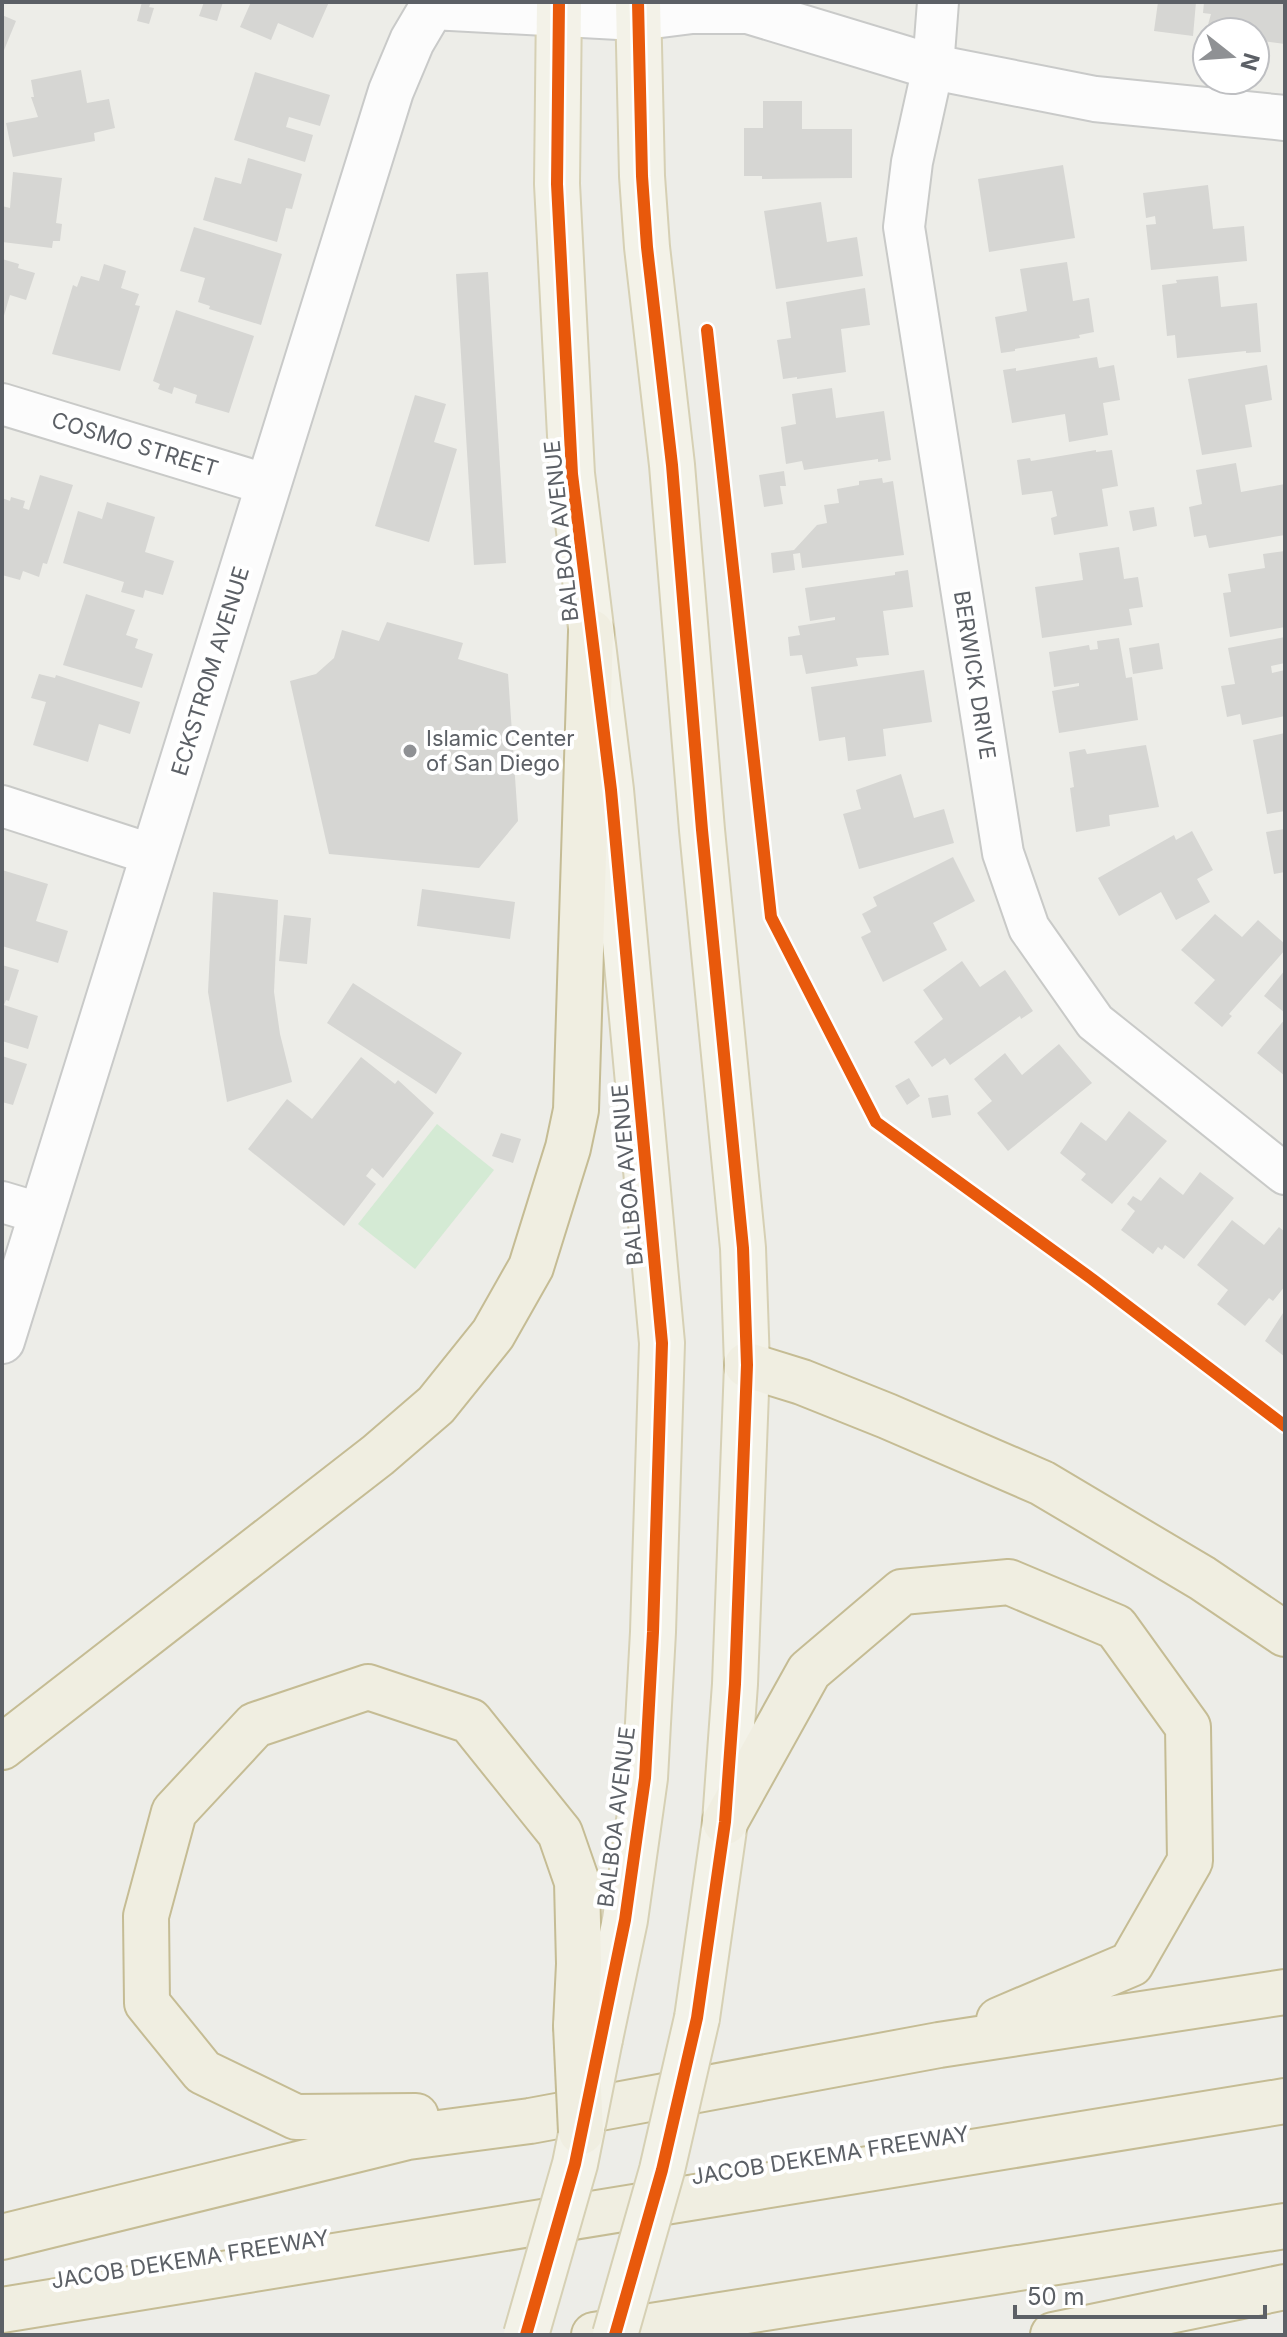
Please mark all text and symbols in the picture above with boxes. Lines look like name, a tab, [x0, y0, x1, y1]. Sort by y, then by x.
north arrow	[1191, 16, 1271, 96]
text: N	[1235, 50, 1265, 74]
street label: COSMO STREET	[48, 406, 222, 482]
street label: BALBOA AVENUE	[539, 439, 583, 623]
street label: ECKSTROM AVENUE	[166, 563, 254, 779]
street label: BERWICK DRIVE	[949, 589, 1001, 761]
place label: Islamic Center of San Diego	[426, 725, 575, 776]
marker: Islamic Center of San Diego	[401, 742, 419, 760]
street label: BALBOA AVENUE	[606, 1083, 648, 1267]
street label: BALBOA AVENUE	[592, 1725, 640, 1909]
street label: JACOB DEKEMA FREEWAY	[689, 2120, 971, 2190]
street label: JACOB DEKEMA FREEWAY	[49, 2224, 331, 2294]
scale bar	[1015, 2269, 1265, 2319]
text: 50 m	[1027, 2282, 1085, 2311]

